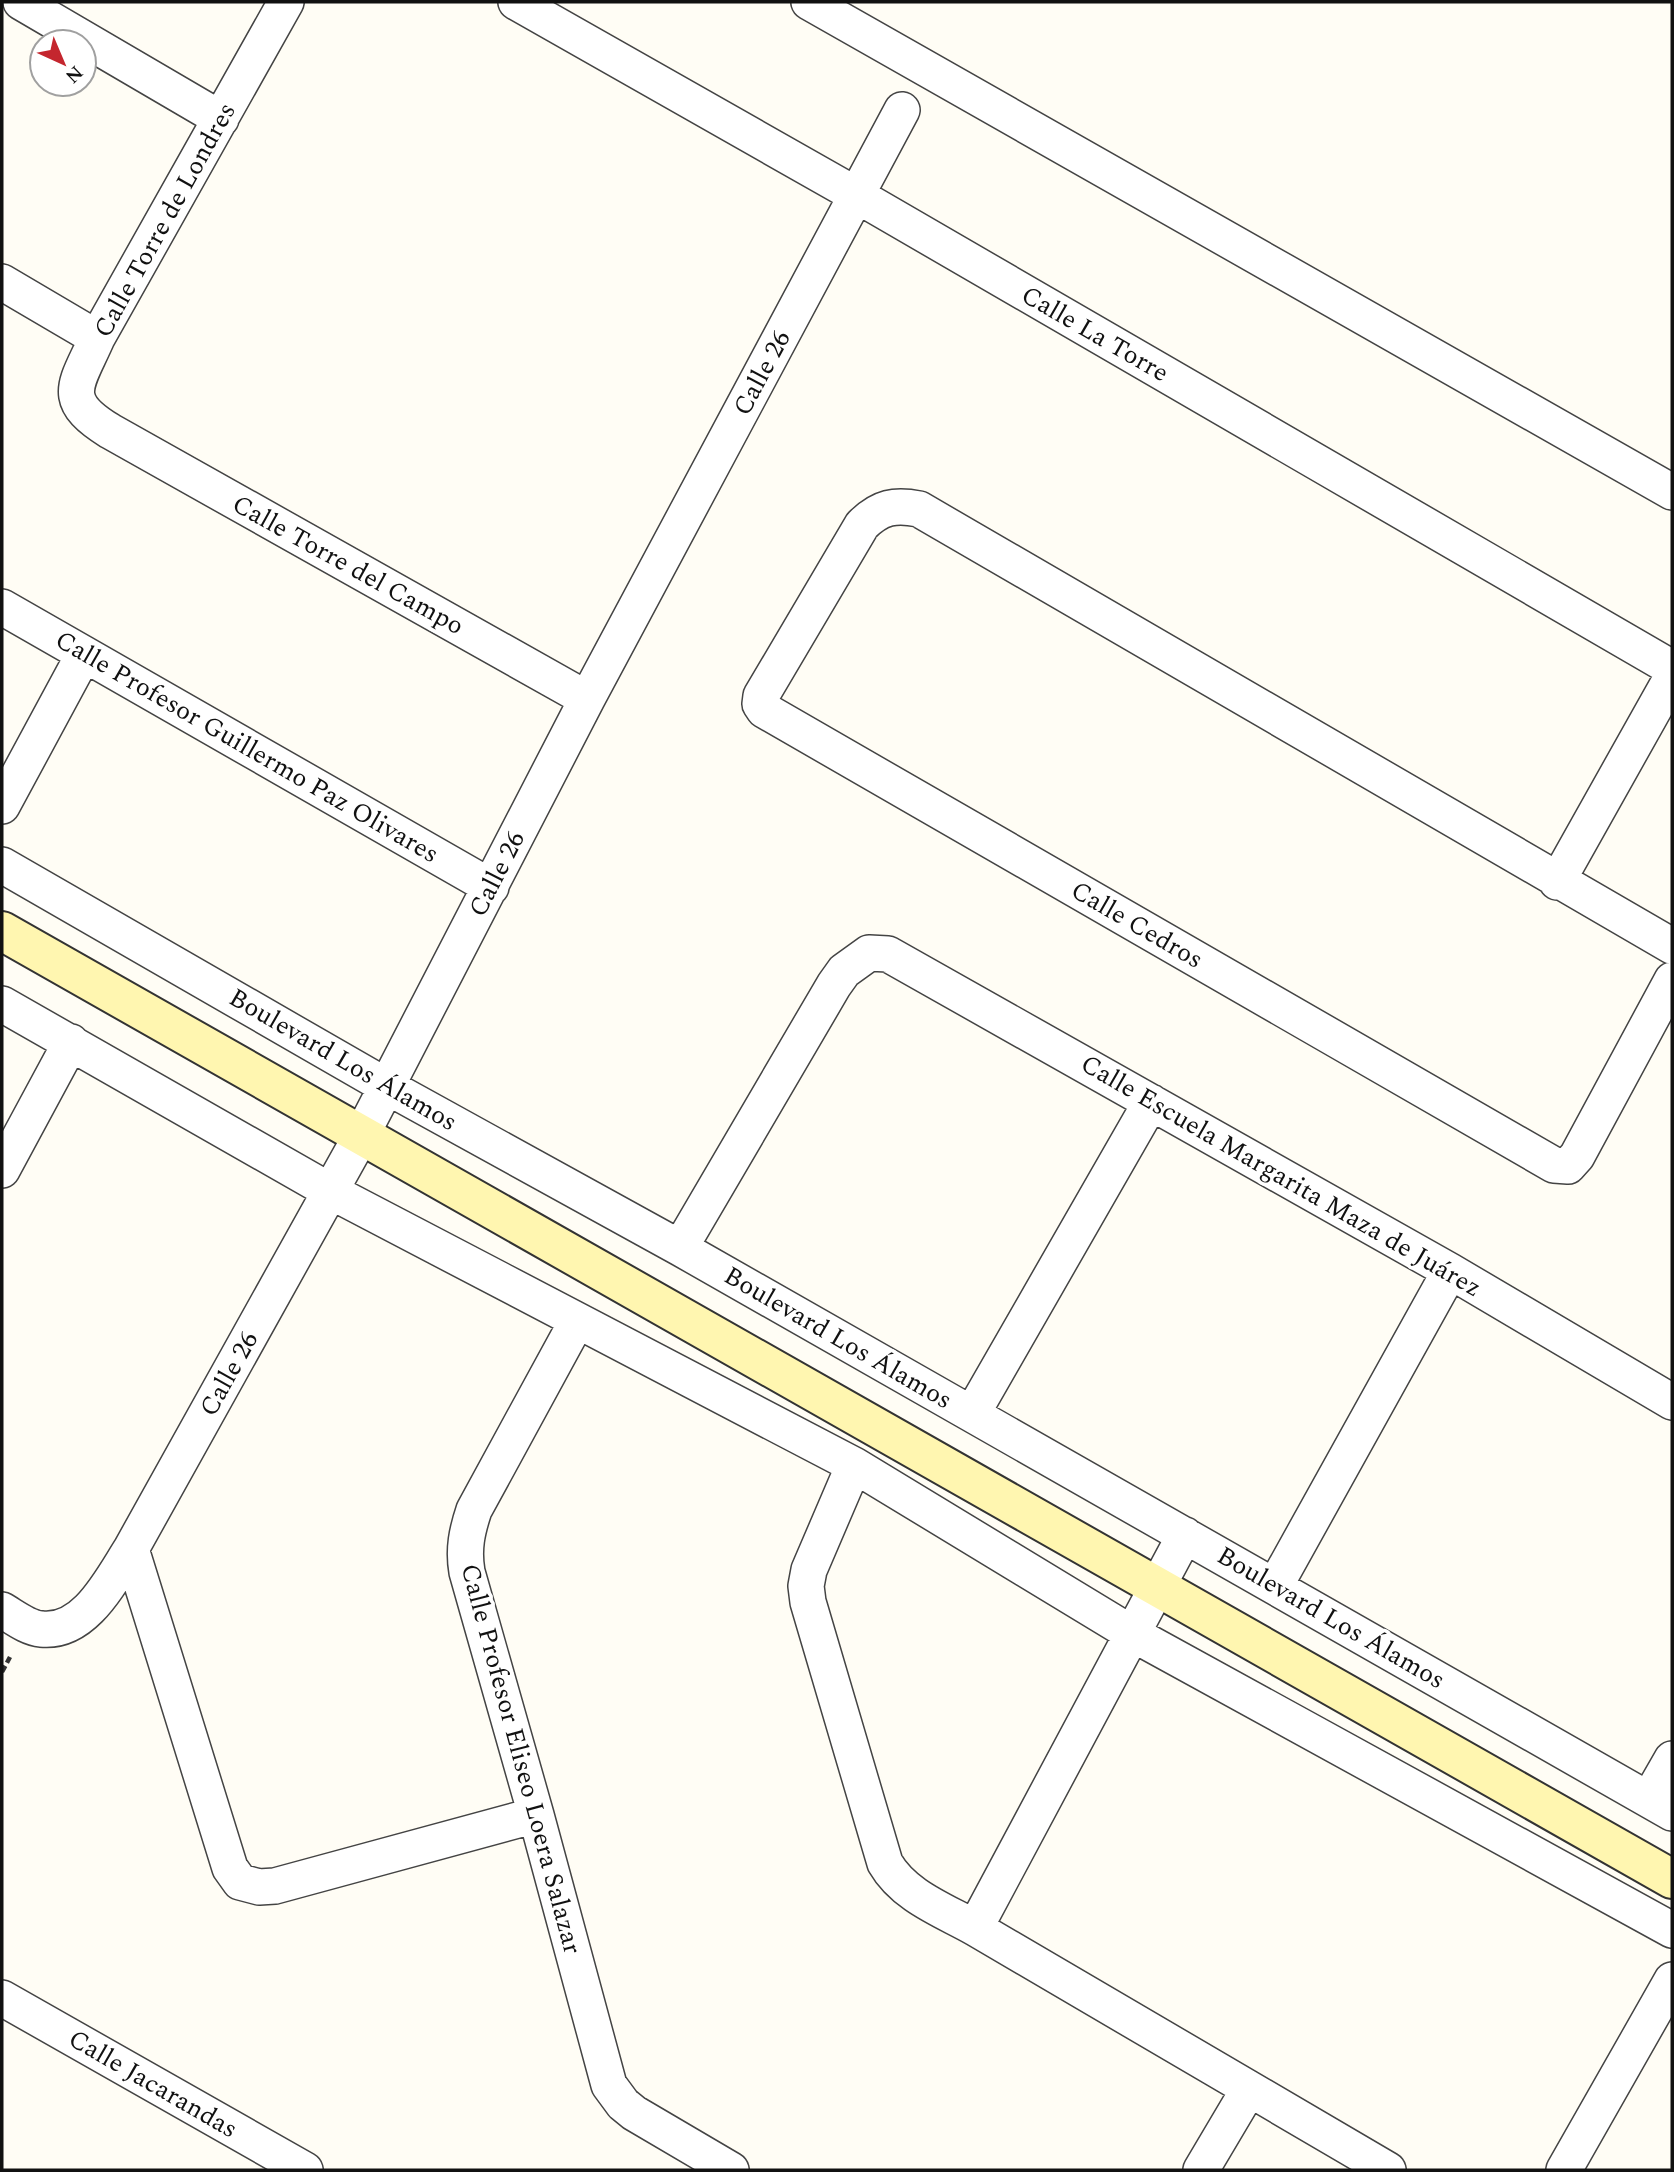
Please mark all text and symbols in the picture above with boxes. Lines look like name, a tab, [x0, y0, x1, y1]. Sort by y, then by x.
north arrow	[28, 28, 98, 98]
text: N	[58, 58, 89, 90]
street label: Calle Torre de Londres	[84, 95, 246, 345]
street label: Calle La Torre	[1014, 275, 1176, 393]
street label: Calle 26	[723, 323, 801, 423]
street label: Calle Torre del Campo	[225, 484, 471, 646]
street label: Calle Profesor Guillermo Paz Olivares	[48, 620, 446, 874]
street label: Calle 26	[458, 824, 536, 924]
street label: Calle Cedros	[1063, 871, 1211, 979]
street label: Boulevard Los Álamos	[221, 978, 465, 1142]
street label: Calle Escuela Margarita Maza de Juárez	[1073, 1044, 1489, 1308]
street label: Boulevard Los Álamos	[716, 1256, 960, 1420]
street label: Calle 26	[189, 1324, 269, 1424]
street label: Boulevard Los Álamos	[1209, 1536, 1453, 1700]
street label: Calle Profesor Eliseo Loera Salazar	[450, 1559, 592, 1959]
street label: Calle Jacarandas	[61, 2019, 245, 2149]

